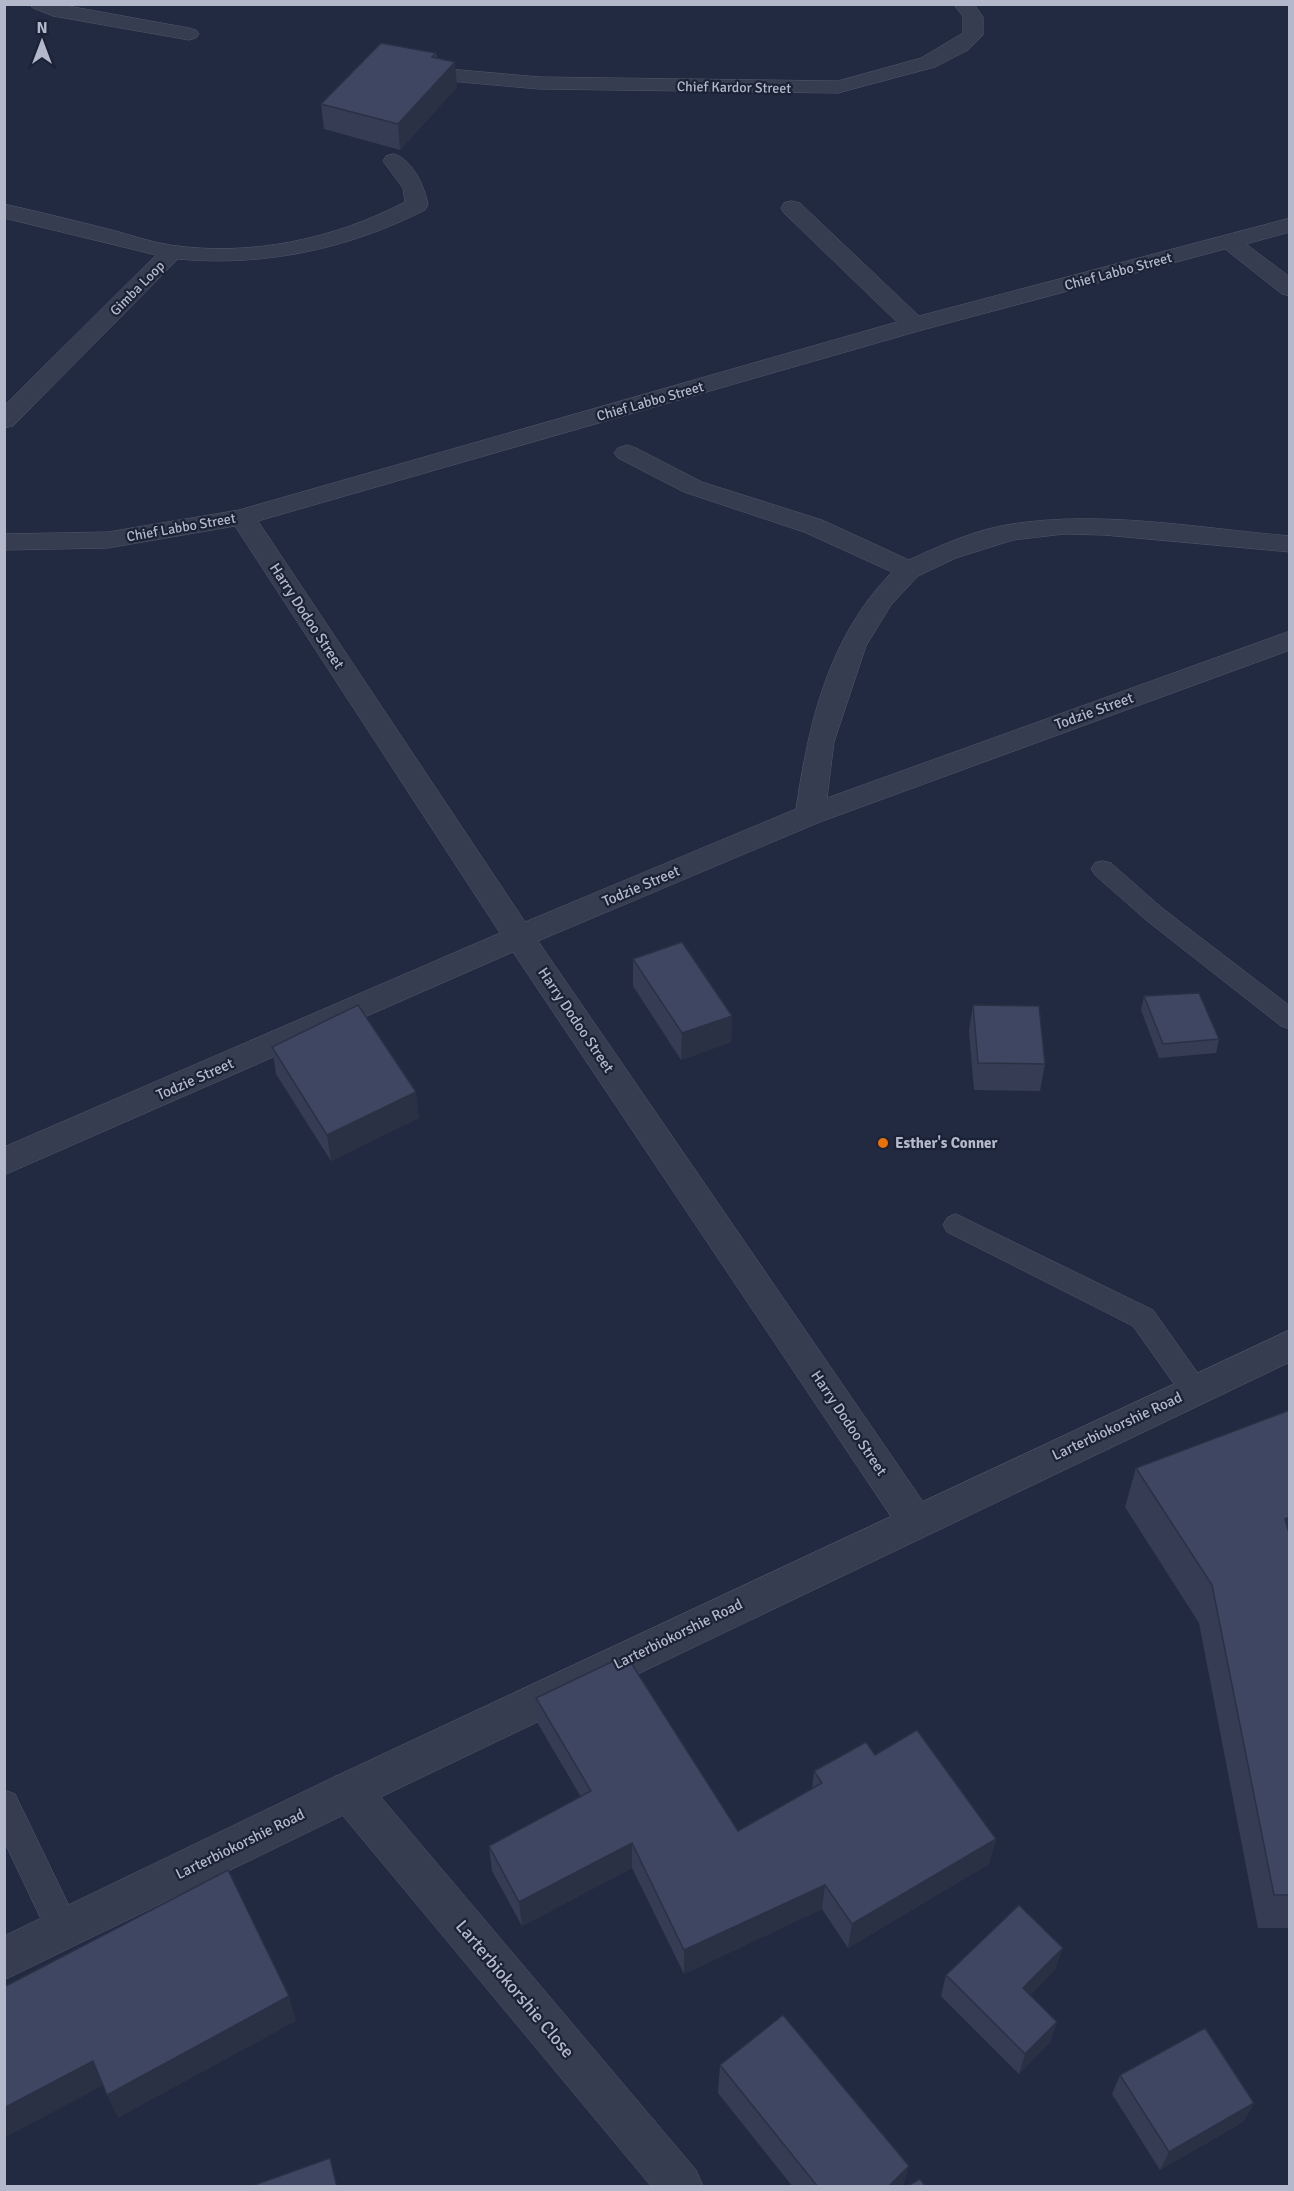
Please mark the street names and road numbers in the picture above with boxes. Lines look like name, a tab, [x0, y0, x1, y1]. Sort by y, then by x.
street label: Chief Kardor Street	[677, 78, 791, 97]
street label: Chief Labbo Street	[1063, 249, 1174, 294]
street label: Gimba Loop	[106, 257, 168, 319]
street label: Chief Labbo Street	[595, 378, 706, 425]
street label: Chief Labbo Street	[125, 510, 237, 545]
street label: Harry Dodoo Street	[266, 560, 348, 672]
street label: Todzie Street	[1052, 688, 1136, 734]
street label: Todzie Street	[599, 862, 683, 910]
street label: Harry Dodoo Street	[534, 964, 618, 1076]
street label: Todzie Street	[154, 1054, 236, 1104]
street label: Harry Dodoo Street	[807, 1367, 891, 1479]
street label: Larterbiokorshie Road	[1049, 1388, 1185, 1464]
street label: Larterbiokorshie Road	[611, 1595, 745, 1673]
street label: Larterbiokorshie Road	[173, 1805, 307, 1883]
street label: Larterbiokorshie Close	[451, 1916, 579, 2062]

